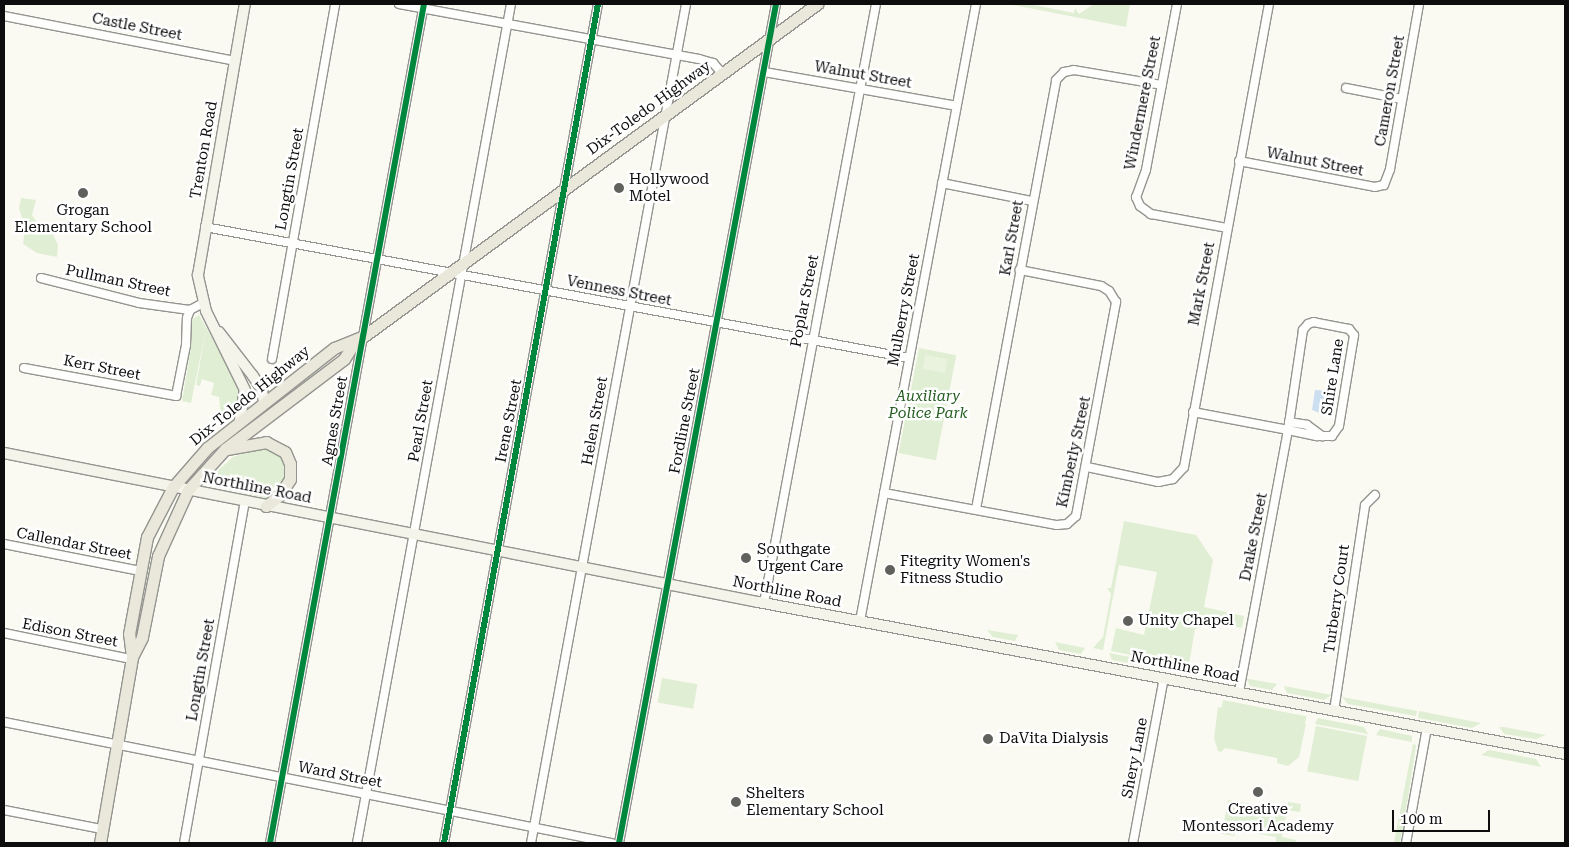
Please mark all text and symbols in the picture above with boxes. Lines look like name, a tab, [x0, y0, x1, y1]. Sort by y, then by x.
street label: Castle Street	[90, 9, 184, 45]
street label: Windermere Street	[1121, 34, 1165, 172]
street label: Cameron Street	[1371, 34, 1409, 148]
street label: Dix-Toledo Highway	[584, 57, 714, 159]
street label: Walnut Street	[813, 58, 913, 92]
street label: Trenton Road	[187, 100, 221, 200]
street label: Longtin Street	[272, 126, 308, 232]
street label: Walnut Street	[1265, 144, 1365, 180]
place label: Hollywood Motel	[629, 170, 709, 205]
marker: Hollywood Motel	[613, 182, 625, 194]
marker: Grogan Elementary School	[77, 187, 89, 199]
street label: Karl Street	[996, 199, 1028, 277]
place label: Grogan Elementary School	[14, 201, 152, 236]
street label: Mark Street	[1185, 241, 1219, 327]
street label: Mulberry Street	[884, 252, 924, 368]
street label: Poplar Street	[787, 253, 823, 349]
street label: Pullman Street	[64, 261, 172, 301]
street label: Venness Street	[565, 272, 673, 310]
street label: Shire Lane	[1318, 337, 1348, 417]
street label: Dix-Toledo Highway	[187, 342, 313, 450]
street label: Kerr Street	[62, 352, 142, 384]
street label: Fordline Street	[666, 367, 704, 475]
street label: Agnes Street	[318, 375, 352, 467]
street label: Helen Street	[578, 375, 612, 467]
street label: Pearl Street	[405, 378, 437, 464]
street label: Irene Street	[492, 378, 526, 464]
park label: Auxiliary Police Park	[888, 387, 968, 422]
street label: Kimberly Street	[1053, 395, 1095, 509]
street label: Northline Road	[201, 469, 313, 507]
street label: Drake Street	[1237, 491, 1271, 583]
street label: Callendar Street	[15, 524, 133, 564]
place label: Southgate Urgent Care	[757, 540, 843, 575]
street label: Turberry Court	[1320, 543, 1354, 655]
marker: Southgate Urgent Care	[739, 551, 753, 565]
place label: Fitegrity Women's Fitness Studio	[900, 552, 1030, 587]
marker: Fitegrity Women's Fitness Studio	[884, 564, 896, 576]
street label: Northline Road	[731, 573, 843, 611]
place label: Unity Chapel	[1138, 612, 1234, 630]
street label: Edison Street	[21, 615, 119, 651]
marker: Unity Chapel	[1122, 615, 1134, 627]
street label: Longtin Street	[183, 617, 219, 723]
street label: Northline Road	[1129, 648, 1241, 686]
street label: Shery Lane	[1118, 716, 1152, 800]
place label: DaVita Dialysis	[999, 730, 1108, 748]
marker: DaVita Dialysis	[981, 732, 995, 746]
street label: Ward Street	[296, 758, 384, 792]
place label: Shelters Elementary School	[746, 784, 884, 819]
marker: Creative Montessori Academy	[1252, 786, 1264, 798]
marker: Shelters Elementary School	[730, 796, 742, 808]
place label: Creative Montessori Academy	[1182, 800, 1334, 835]
scale bar	[1394, 800, 1492, 832]
text: 100 m	[1400, 810, 1443, 828]

